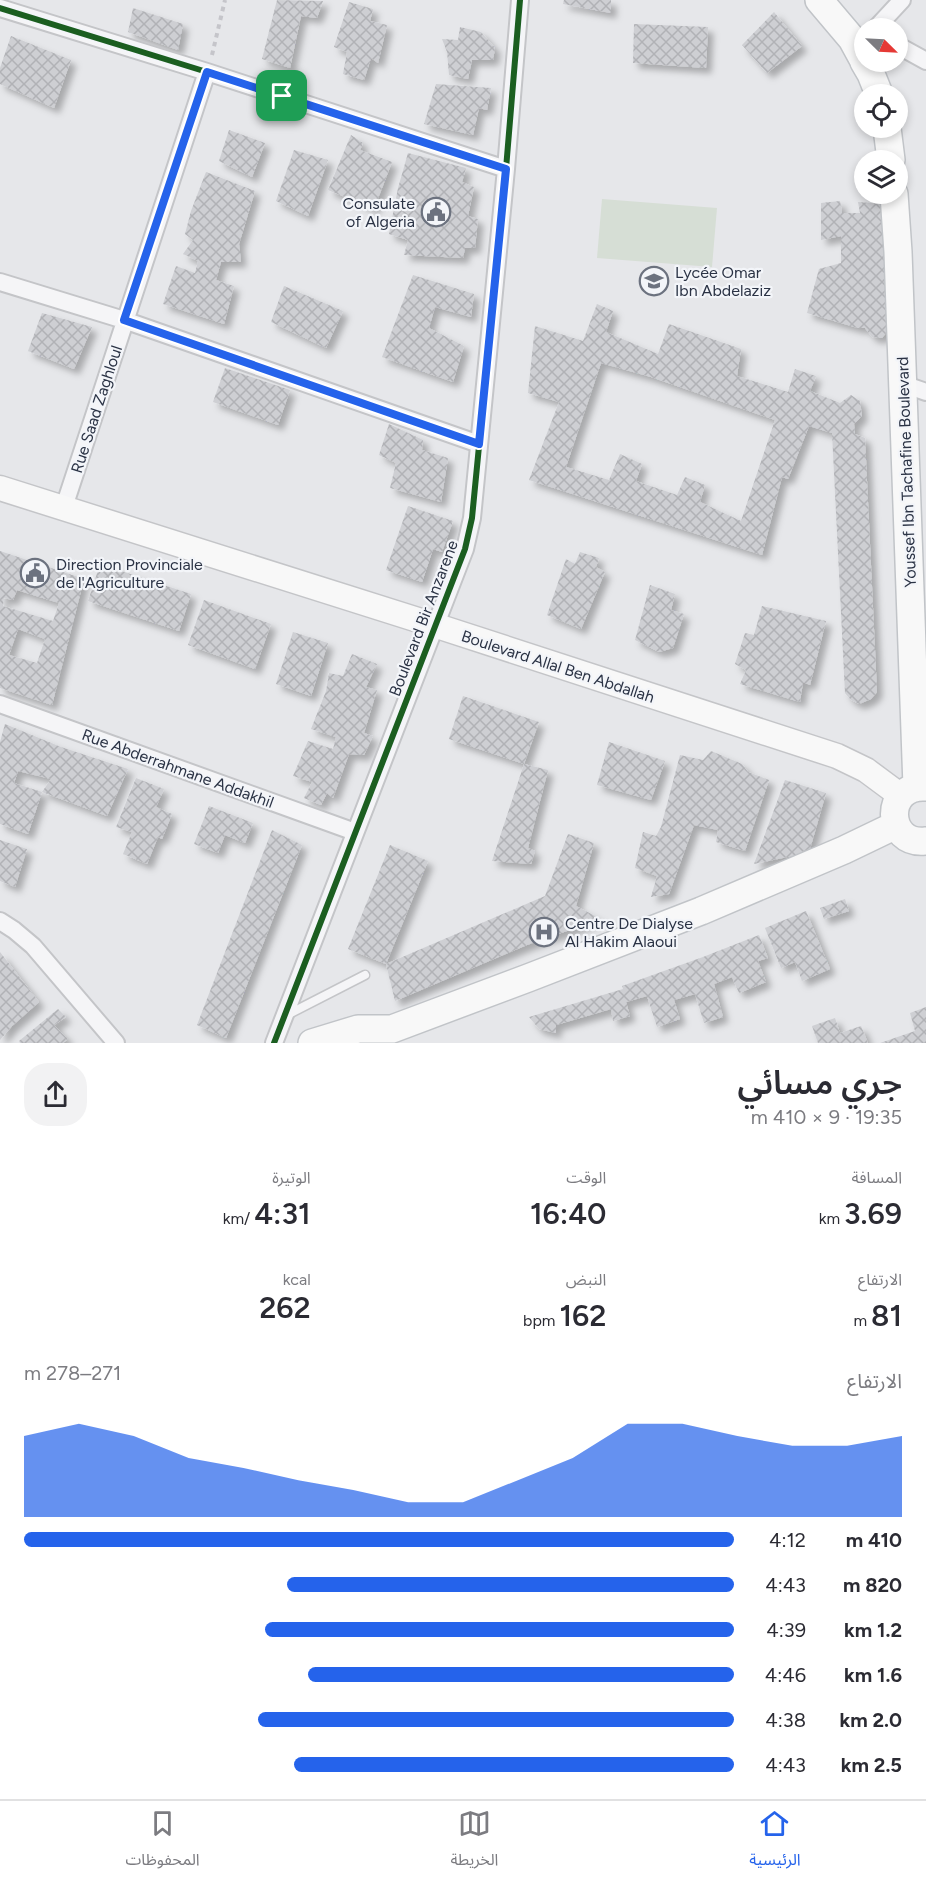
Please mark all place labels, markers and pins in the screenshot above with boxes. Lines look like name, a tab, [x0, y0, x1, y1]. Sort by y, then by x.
pin	[256, 70, 307, 121]
place label: Consulate of Algeria	[342, 194, 415, 231]
public building icon: Consulate of Algeria	[420, 196, 452, 228]
place label: Lycée Omar Ibn Abdelaziz	[675, 263, 771, 300]
school or university icon: Lycée Omar Ibn Abdelaziz	[638, 265, 670, 297]
place label: Direction Provinciale de l'Agriculture	[56, 555, 203, 592]
public building icon: Direction Provinciale de l'Agriculture	[19, 557, 51, 589]
place label: Centre De Dialyse Al Hakim Alaoui	[565, 914, 693, 951]
hospital icon: Centre De Dialyse Al Hakim Alaoui	[528, 916, 560, 948]

